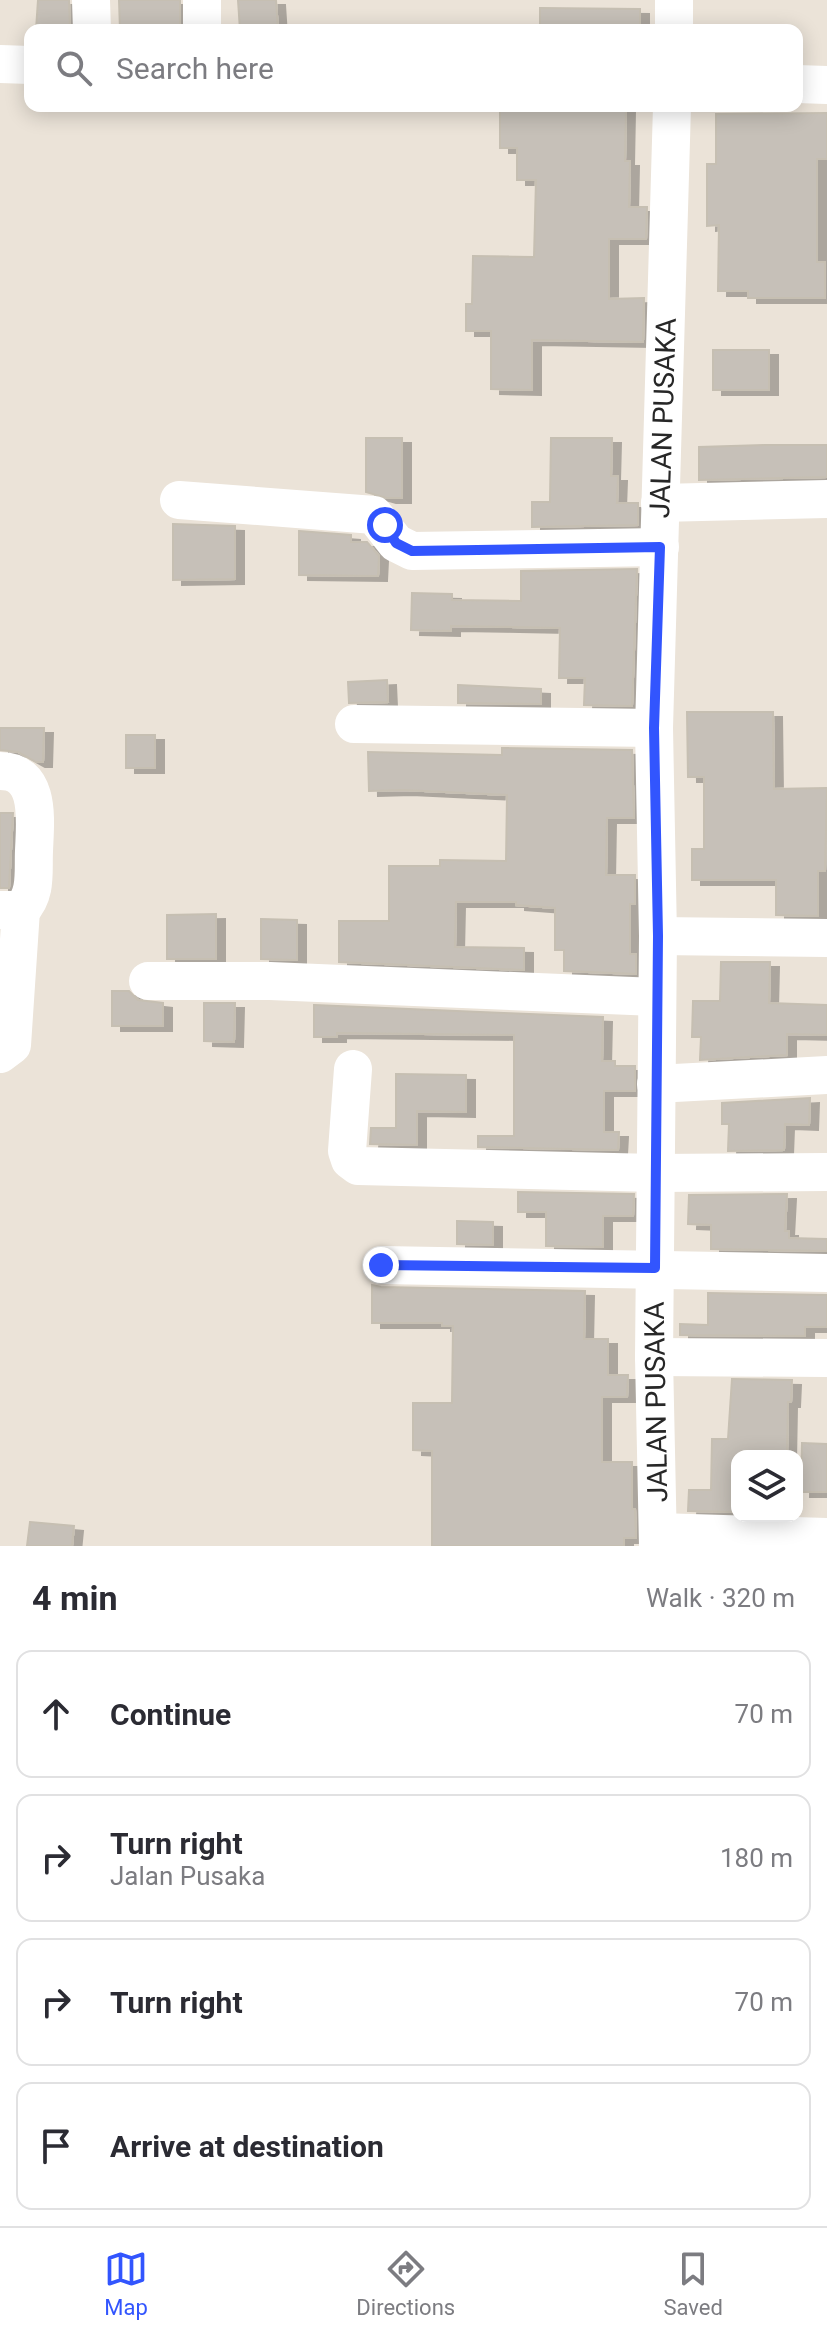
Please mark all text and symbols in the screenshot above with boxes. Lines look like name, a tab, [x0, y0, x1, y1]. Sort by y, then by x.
search box	[24, 24, 803, 112]
icon: search	[52, 46, 96, 90]
text: Search here	[116, 51, 274, 86]
street label: JALAN PUSAKA	[643, 317, 683, 519]
route start	[367, 507, 403, 543]
route end	[363, 1247, 399, 1283]
street label: JALAN PUSAKA	[638, 1301, 674, 1503]
map controls	[731, 1450, 803, 1522]
button: layers	[731, 1450, 803, 1522]
text: 4 min	[32, 1578, 117, 1618]
text: Walk · 320 m	[646, 1583, 795, 1613]
icon: ahead	[34, 1692, 78, 1736]
text: Continue	[110, 1697, 231, 1732]
text: 70 m	[735, 1699, 793, 1729]
text: Turn right	[110, 1826, 243, 1861]
icon: right	[34, 1836, 78, 1880]
text: 180 m	[720, 1843, 793, 1873]
text: Jalan Pusaka	[110, 1861, 265, 1891]
icon: right	[34, 1980, 78, 2024]
text: Turn right	[110, 1985, 243, 2020]
text: 70 m	[735, 1987, 793, 2017]
icon: arrive	[34, 2124, 78, 2168]
text: Arrive at destination	[110, 2129, 384, 2164]
tab: Map	[104, 2247, 148, 2320]
tab: Directions	[356, 2247, 455, 2320]
tab: Saved	[663, 2247, 723, 2320]

